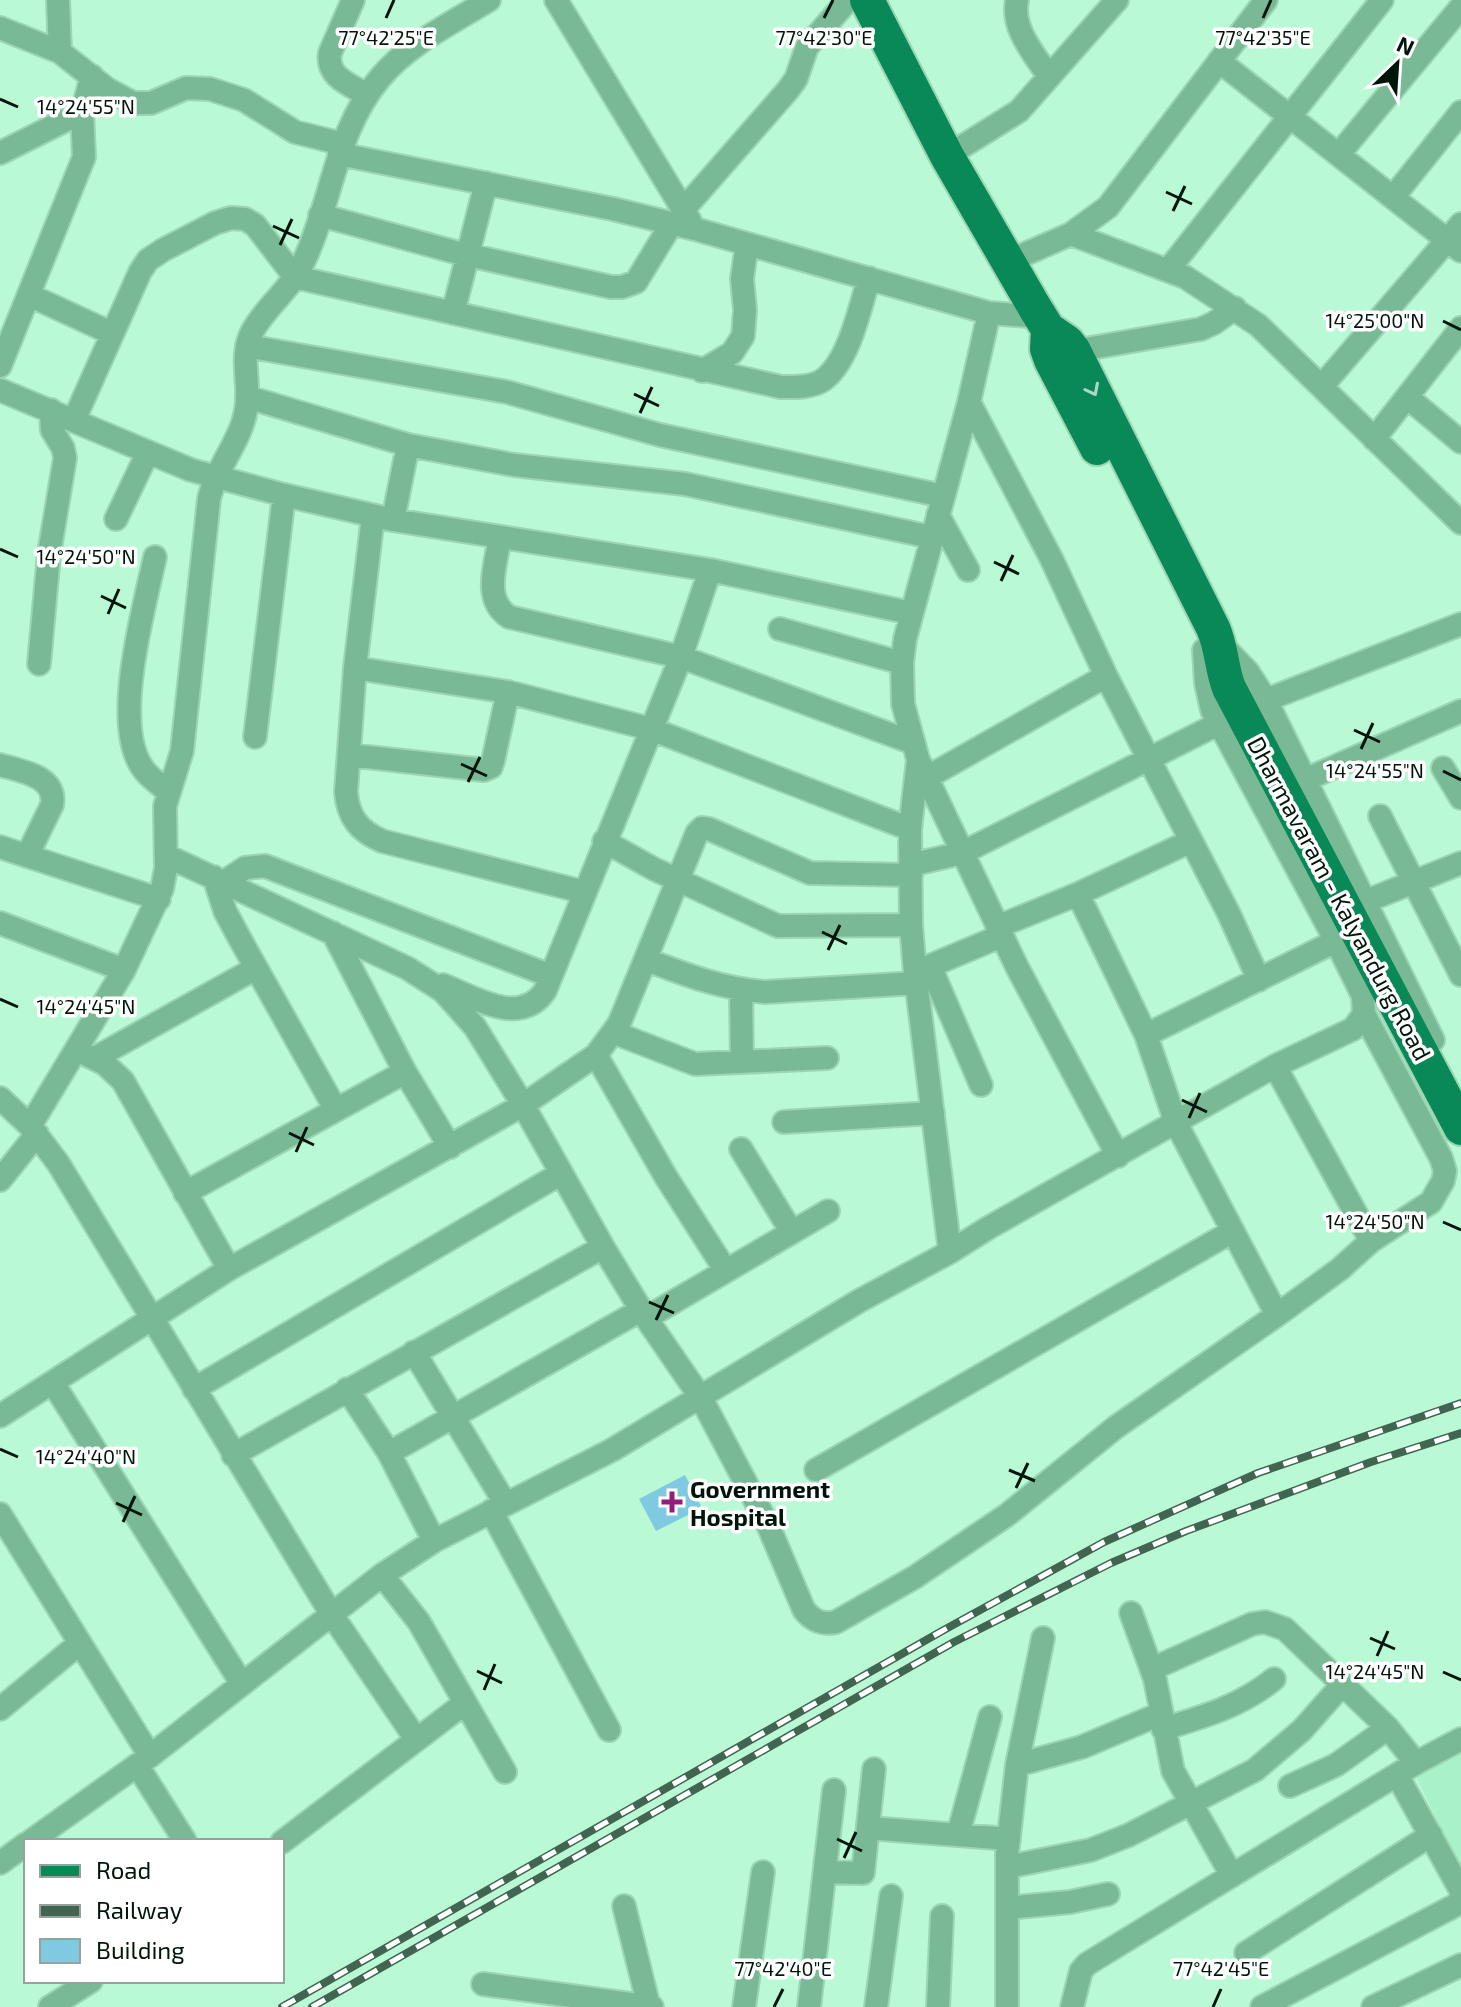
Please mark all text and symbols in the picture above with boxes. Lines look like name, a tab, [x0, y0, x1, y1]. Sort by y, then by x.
north arrow	[1357, 24, 1437, 104]
text: 77°42'25"E	[338, 25, 434, 49]
text: 77°42'30"E	[776, 25, 872, 49]
text: 77°42'35"E	[1215, 25, 1311, 49]
text: N	[1393, 30, 1419, 60]
text: 14°24'55"N	[37, 94, 135, 118]
text: 14°25'00"N	[1326, 308, 1424, 332]
one-way arrow	[1084, 381, 1099, 396]
text: 14°24'50"N	[36, 544, 136, 568]
street label: Dharmavaram - Kalyandurg Road	[1242, 731, 1438, 1065]
text: 14°24'55"N	[1326, 758, 1424, 782]
text: 14°24'45"N	[37, 994, 135, 1018]
text: 14°24'50"N	[1325, 1209, 1425, 1233]
text: 14°24'40"N	[36, 1444, 136, 1468]
place label: Government Hospital	[690, 1474, 830, 1531]
marker: Government Hospital	[661, 1491, 683, 1513]
text: 14°24'45"N	[1326, 1659, 1424, 1683]
legend	[24, 1839, 284, 1983]
text: Road	[96, 1855, 151, 1884]
text: Railway	[96, 1895, 183, 1924]
text: Building	[96, 1935, 185, 1964]
text: 77°42'40"E	[734, 1956, 832, 1980]
text: 77°42'45"E	[1173, 1956, 1269, 1980]

